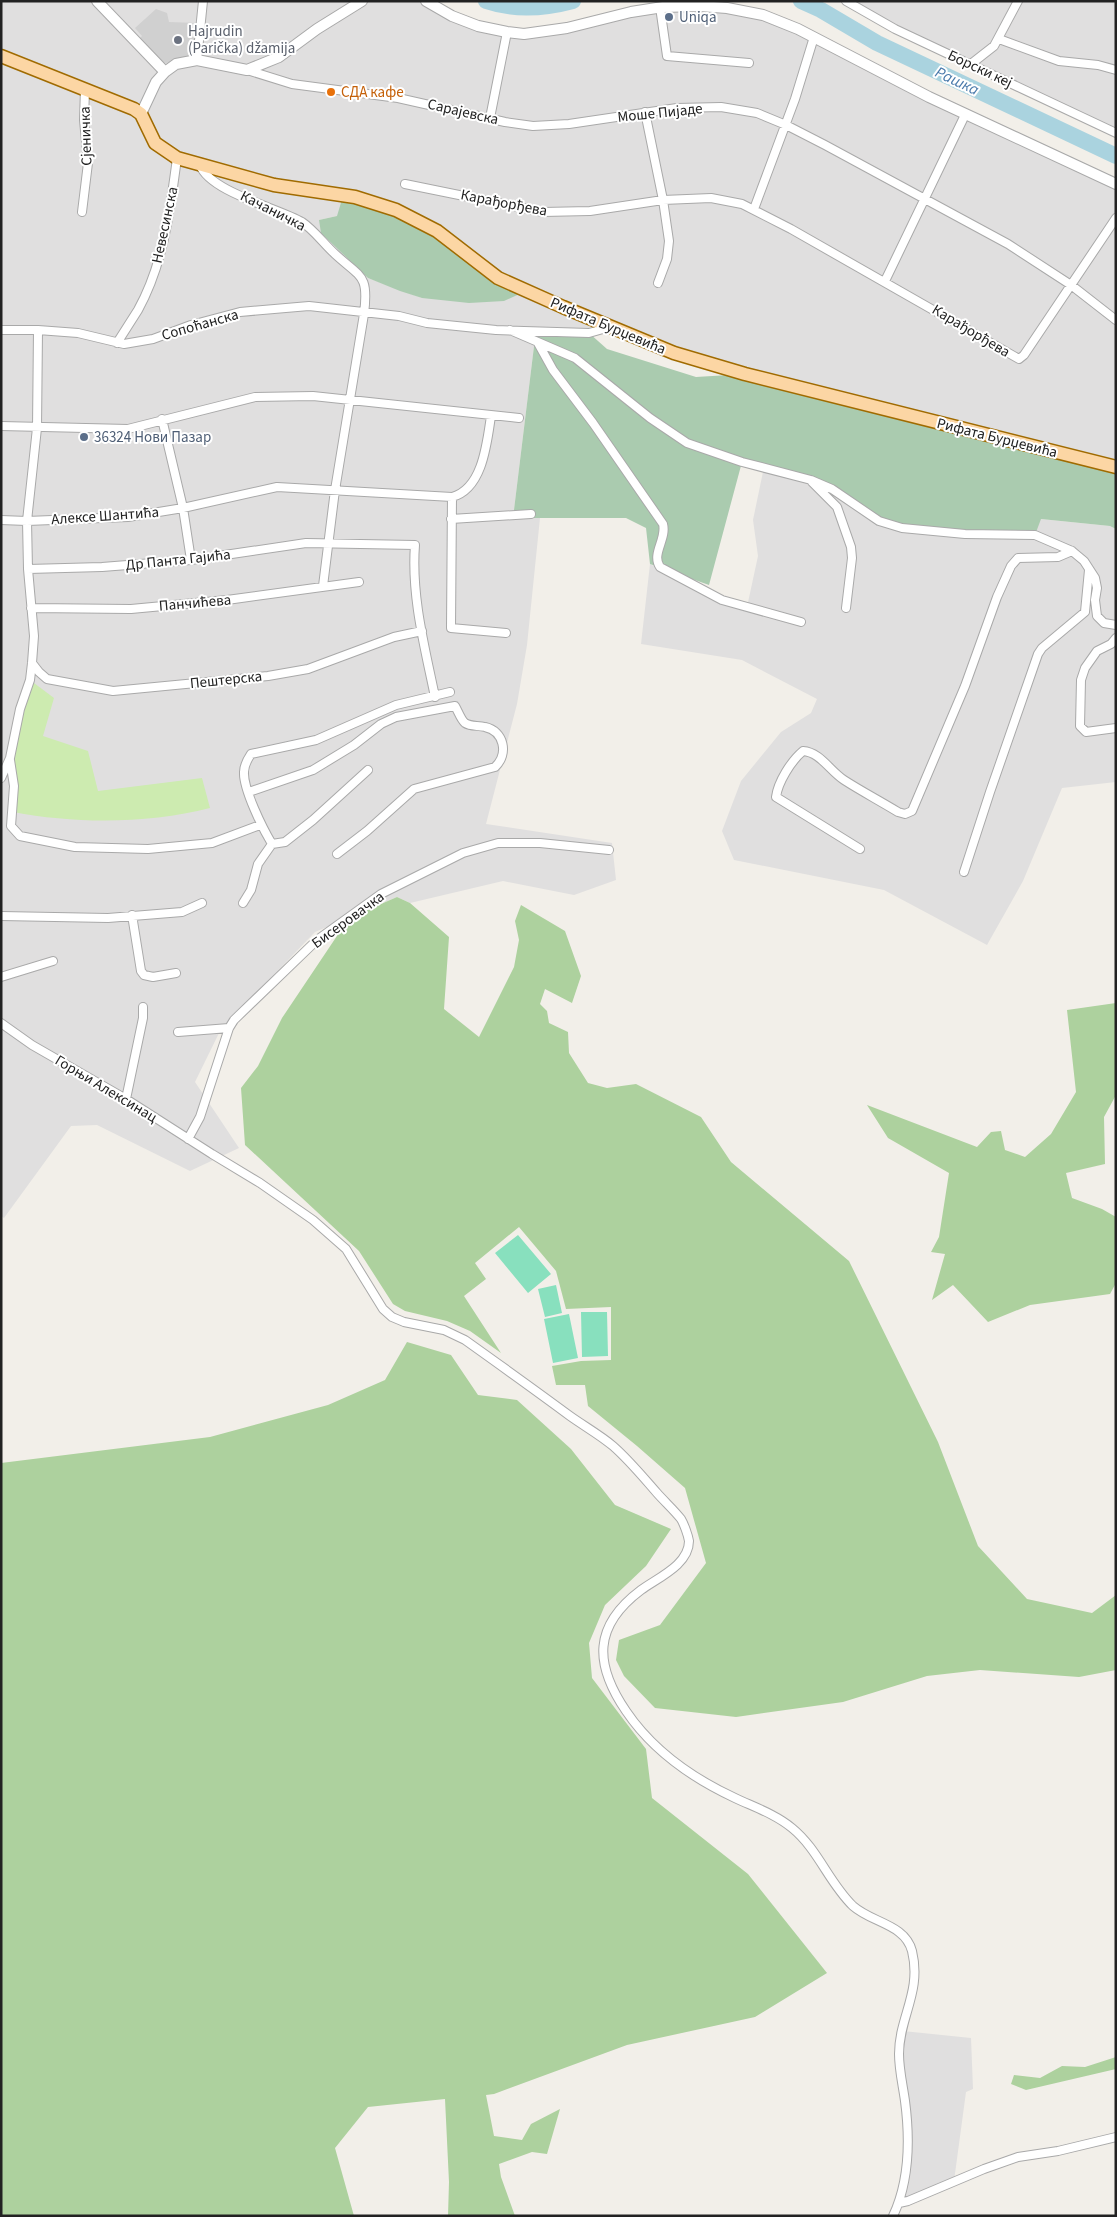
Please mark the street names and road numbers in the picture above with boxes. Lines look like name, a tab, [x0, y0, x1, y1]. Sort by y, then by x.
street label: Борски кеј	[944, 45, 1016, 93]
street label: Сарајевска	[425, 94, 501, 130]
street label: Моше Пијаде	[616, 98, 704, 128]
street label: Сјеничка	[74, 106, 98, 166]
street label: Карађорђева	[459, 184, 549, 222]
street label: Невесинска	[147, 185, 183, 265]
street label: Качаничка	[237, 186, 309, 236]
street label: Рифата Бурџевића	[547, 292, 669, 360]
street label: Карађорђева	[928, 299, 1014, 363]
street label: Сопоћанска	[159, 304, 241, 346]
street label: Рифата Бурџевића	[934, 413, 1060, 463]
street label: Алексе Шантића	[50, 502, 160, 530]
street label: Др Панта Гајића	[124, 544, 232, 576]
street label: Панчићева	[158, 589, 232, 617]
street label: Пештерска	[189, 666, 263, 694]
street label: Бисеровачка	[307, 886, 389, 954]
street label: Горњи Алексинац	[51, 1050, 162, 1128]

